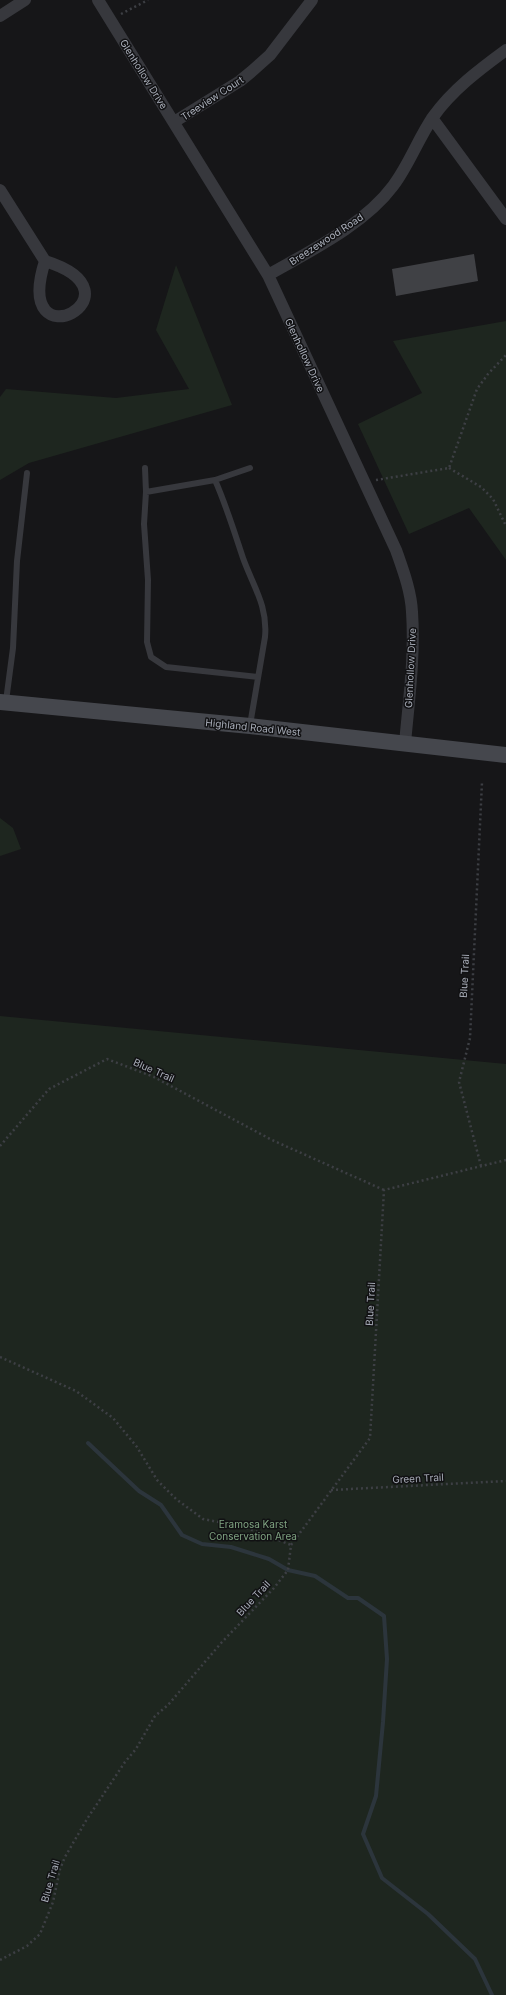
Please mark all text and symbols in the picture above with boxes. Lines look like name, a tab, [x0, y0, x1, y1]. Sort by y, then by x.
street label: Glenhollow Drive	[118, 37, 170, 111]
street label: Treeview Court	[179, 73, 246, 123]
street label: Breezewood Road	[287, 211, 365, 267]
street label: Glenhollow Drive	[283, 316, 327, 394]
street label: Glenhollow Drive	[402, 628, 418, 708]
street label: Highland Road West	[205, 716, 302, 738]
street label: Blue Trail	[457, 954, 471, 998]
street label: Blue Trail	[132, 1056, 176, 1084]
street label: Blue Trail	[363, 1282, 377, 1326]
street label: Green Trail	[392, 1471, 444, 1485]
park label: Eramosa Karst Conservation Area	[209, 1518, 297, 1542]
street label: Blue Trail	[234, 1578, 272, 1618]
street label: Blue Trail	[38, 1858, 62, 1904]

